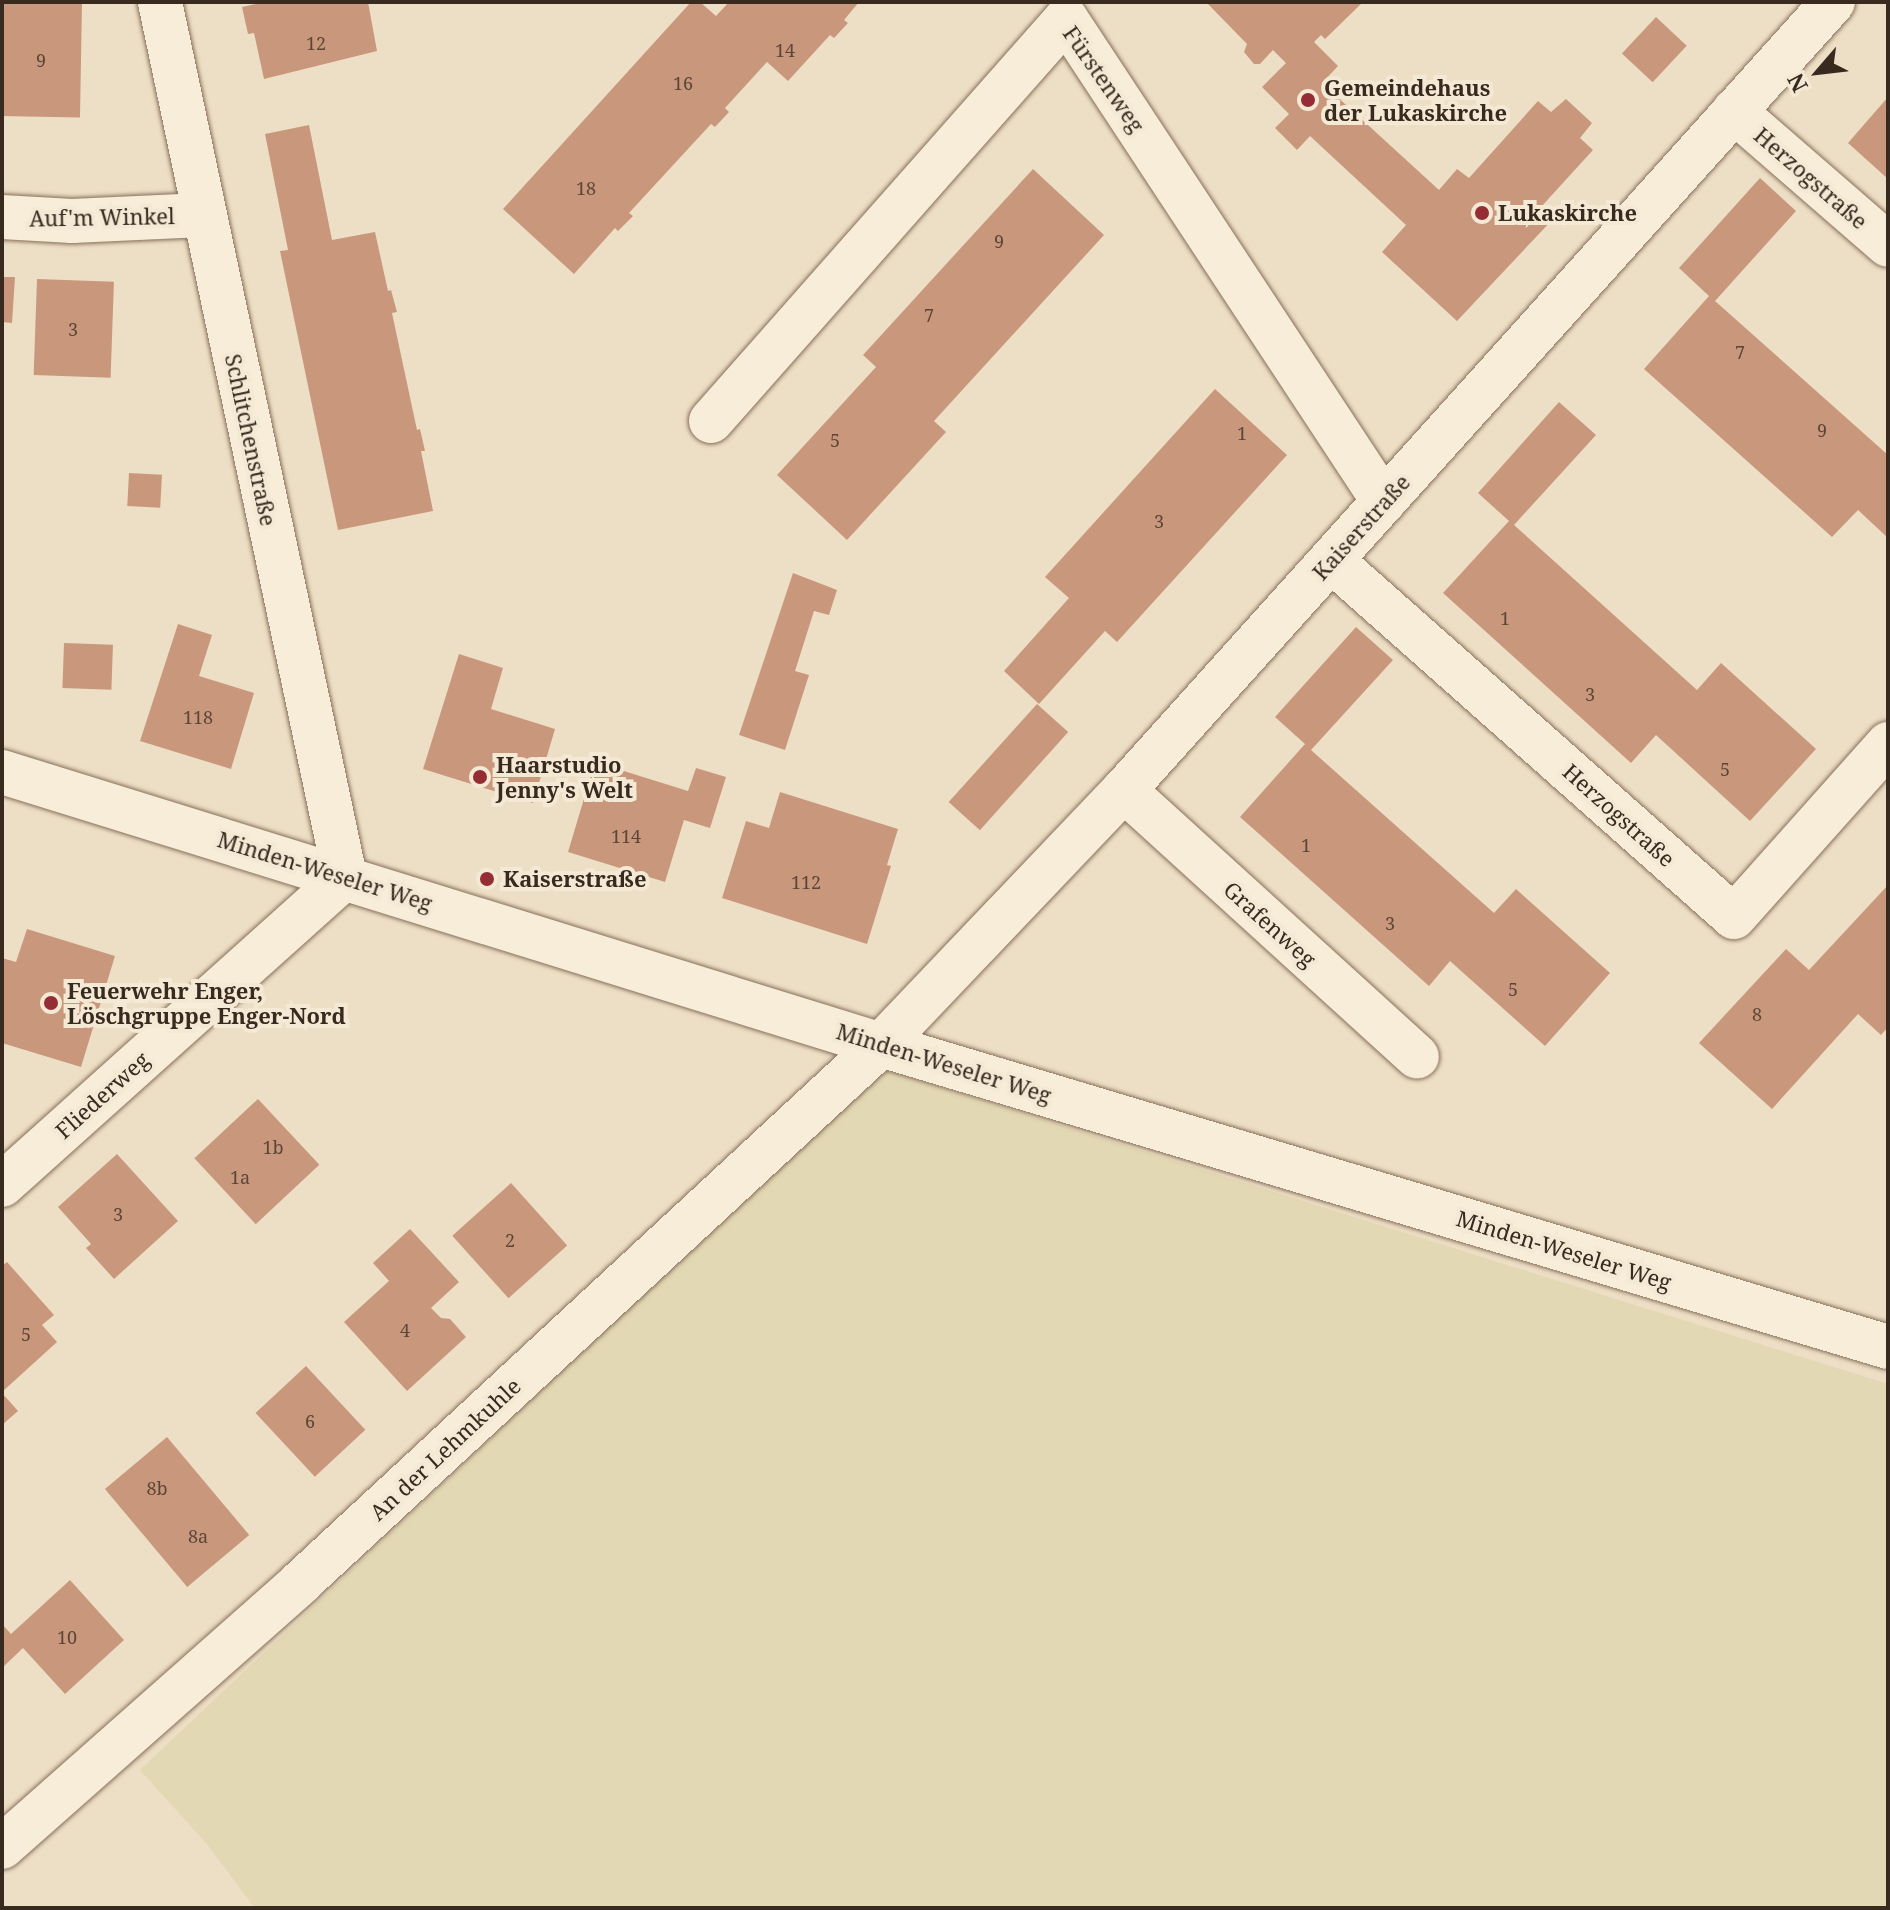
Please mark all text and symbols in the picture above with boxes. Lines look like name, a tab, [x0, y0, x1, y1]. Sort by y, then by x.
street label: Fürstenweg	[1058, 21, 1150, 137]
house number: 12	[306, 32, 326, 54]
north arrow	[1778, 32, 1858, 112]
house number: 14	[775, 39, 795, 61]
house number: 9	[36, 49, 46, 71]
text: N	[1779, 69, 1814, 98]
house number: 16	[673, 72, 693, 94]
place label: Gemeindehaus der Lukaskirche	[1324, 74, 1507, 126]
marker: Gemeindehaus der Lukaskirche	[1299, 91, 1317, 109]
street label: Herzogstraße	[1749, 122, 1873, 234]
house number: 18	[576, 177, 596, 199]
place label: Lukaskirche	[1498, 200, 1637, 226]
street label: Auf'm Winkel	[29, 203, 175, 231]
marker: Lukaskirche	[1473, 204, 1491, 222]
house number: 9	[994, 230, 1004, 252]
house number: 7	[924, 304, 934, 326]
house number: 3	[68, 318, 78, 340]
house number: 7	[1735, 341, 1745, 363]
street label: Schlitchenstraße	[220, 352, 282, 528]
house number: 9	[1817, 419, 1827, 441]
house number: 1	[1237, 422, 1247, 444]
house number: 5	[830, 429, 840, 451]
street label: Kaiserstraße	[1307, 469, 1415, 585]
house number: 3	[1154, 510, 1164, 532]
house number: 1	[1500, 607, 1510, 629]
house number: 3	[1585, 683, 1595, 705]
house number: 118	[183, 706, 213, 728]
place label: Haarstudio Jenny's Welt	[496, 751, 633, 802]
street label: Herzogstraße	[1558, 758, 1680, 872]
house number: 5	[1720, 758, 1730, 780]
marker: Haarstudio Jenny's Welt	[471, 768, 489, 786]
house number: 114	[611, 825, 641, 847]
street label: Minden-Weseler Weg	[214, 826, 436, 916]
house number: 1	[1301, 834, 1311, 856]
place label: Kaiserstraße	[503, 866, 647, 892]
marker: Kaiserstraße	[478, 870, 496, 888]
house number: 112	[791, 871, 821, 893]
street label: Grafenweg	[1219, 876, 1321, 972]
house number: 3	[1385, 912, 1395, 934]
place label: Feuerwehr Enger, Löschgruppe Enger-Nord	[67, 977, 346, 1028]
house number: 5	[1508, 978, 1518, 1000]
marker: Feuerwehr Enger, Löschgruppe Enger-Nord	[42, 994, 60, 1012]
house number: 8	[1752, 1003, 1762, 1025]
street label: Minden-Weseler Weg	[833, 1018, 1055, 1108]
street label: Fliederweg	[50, 1046, 154, 1144]
house number: 1b	[262, 1136, 284, 1158]
house number: 1a	[230, 1166, 250, 1188]
house number: 3	[113, 1203, 123, 1225]
street label: Minden-Weseler Weg	[1453, 1205, 1675, 1295]
house number: 2	[505, 1229, 515, 1251]
house number: 4	[400, 1319, 410, 1341]
house number: 5	[21, 1323, 31, 1345]
street label: An der Lehmkuhle	[364, 1372, 526, 1526]
house number: 6	[305, 1410, 315, 1432]
house number: 8b	[146, 1477, 168, 1499]
house number: 8a	[188, 1525, 208, 1547]
house number: 10	[57, 1626, 77, 1648]

